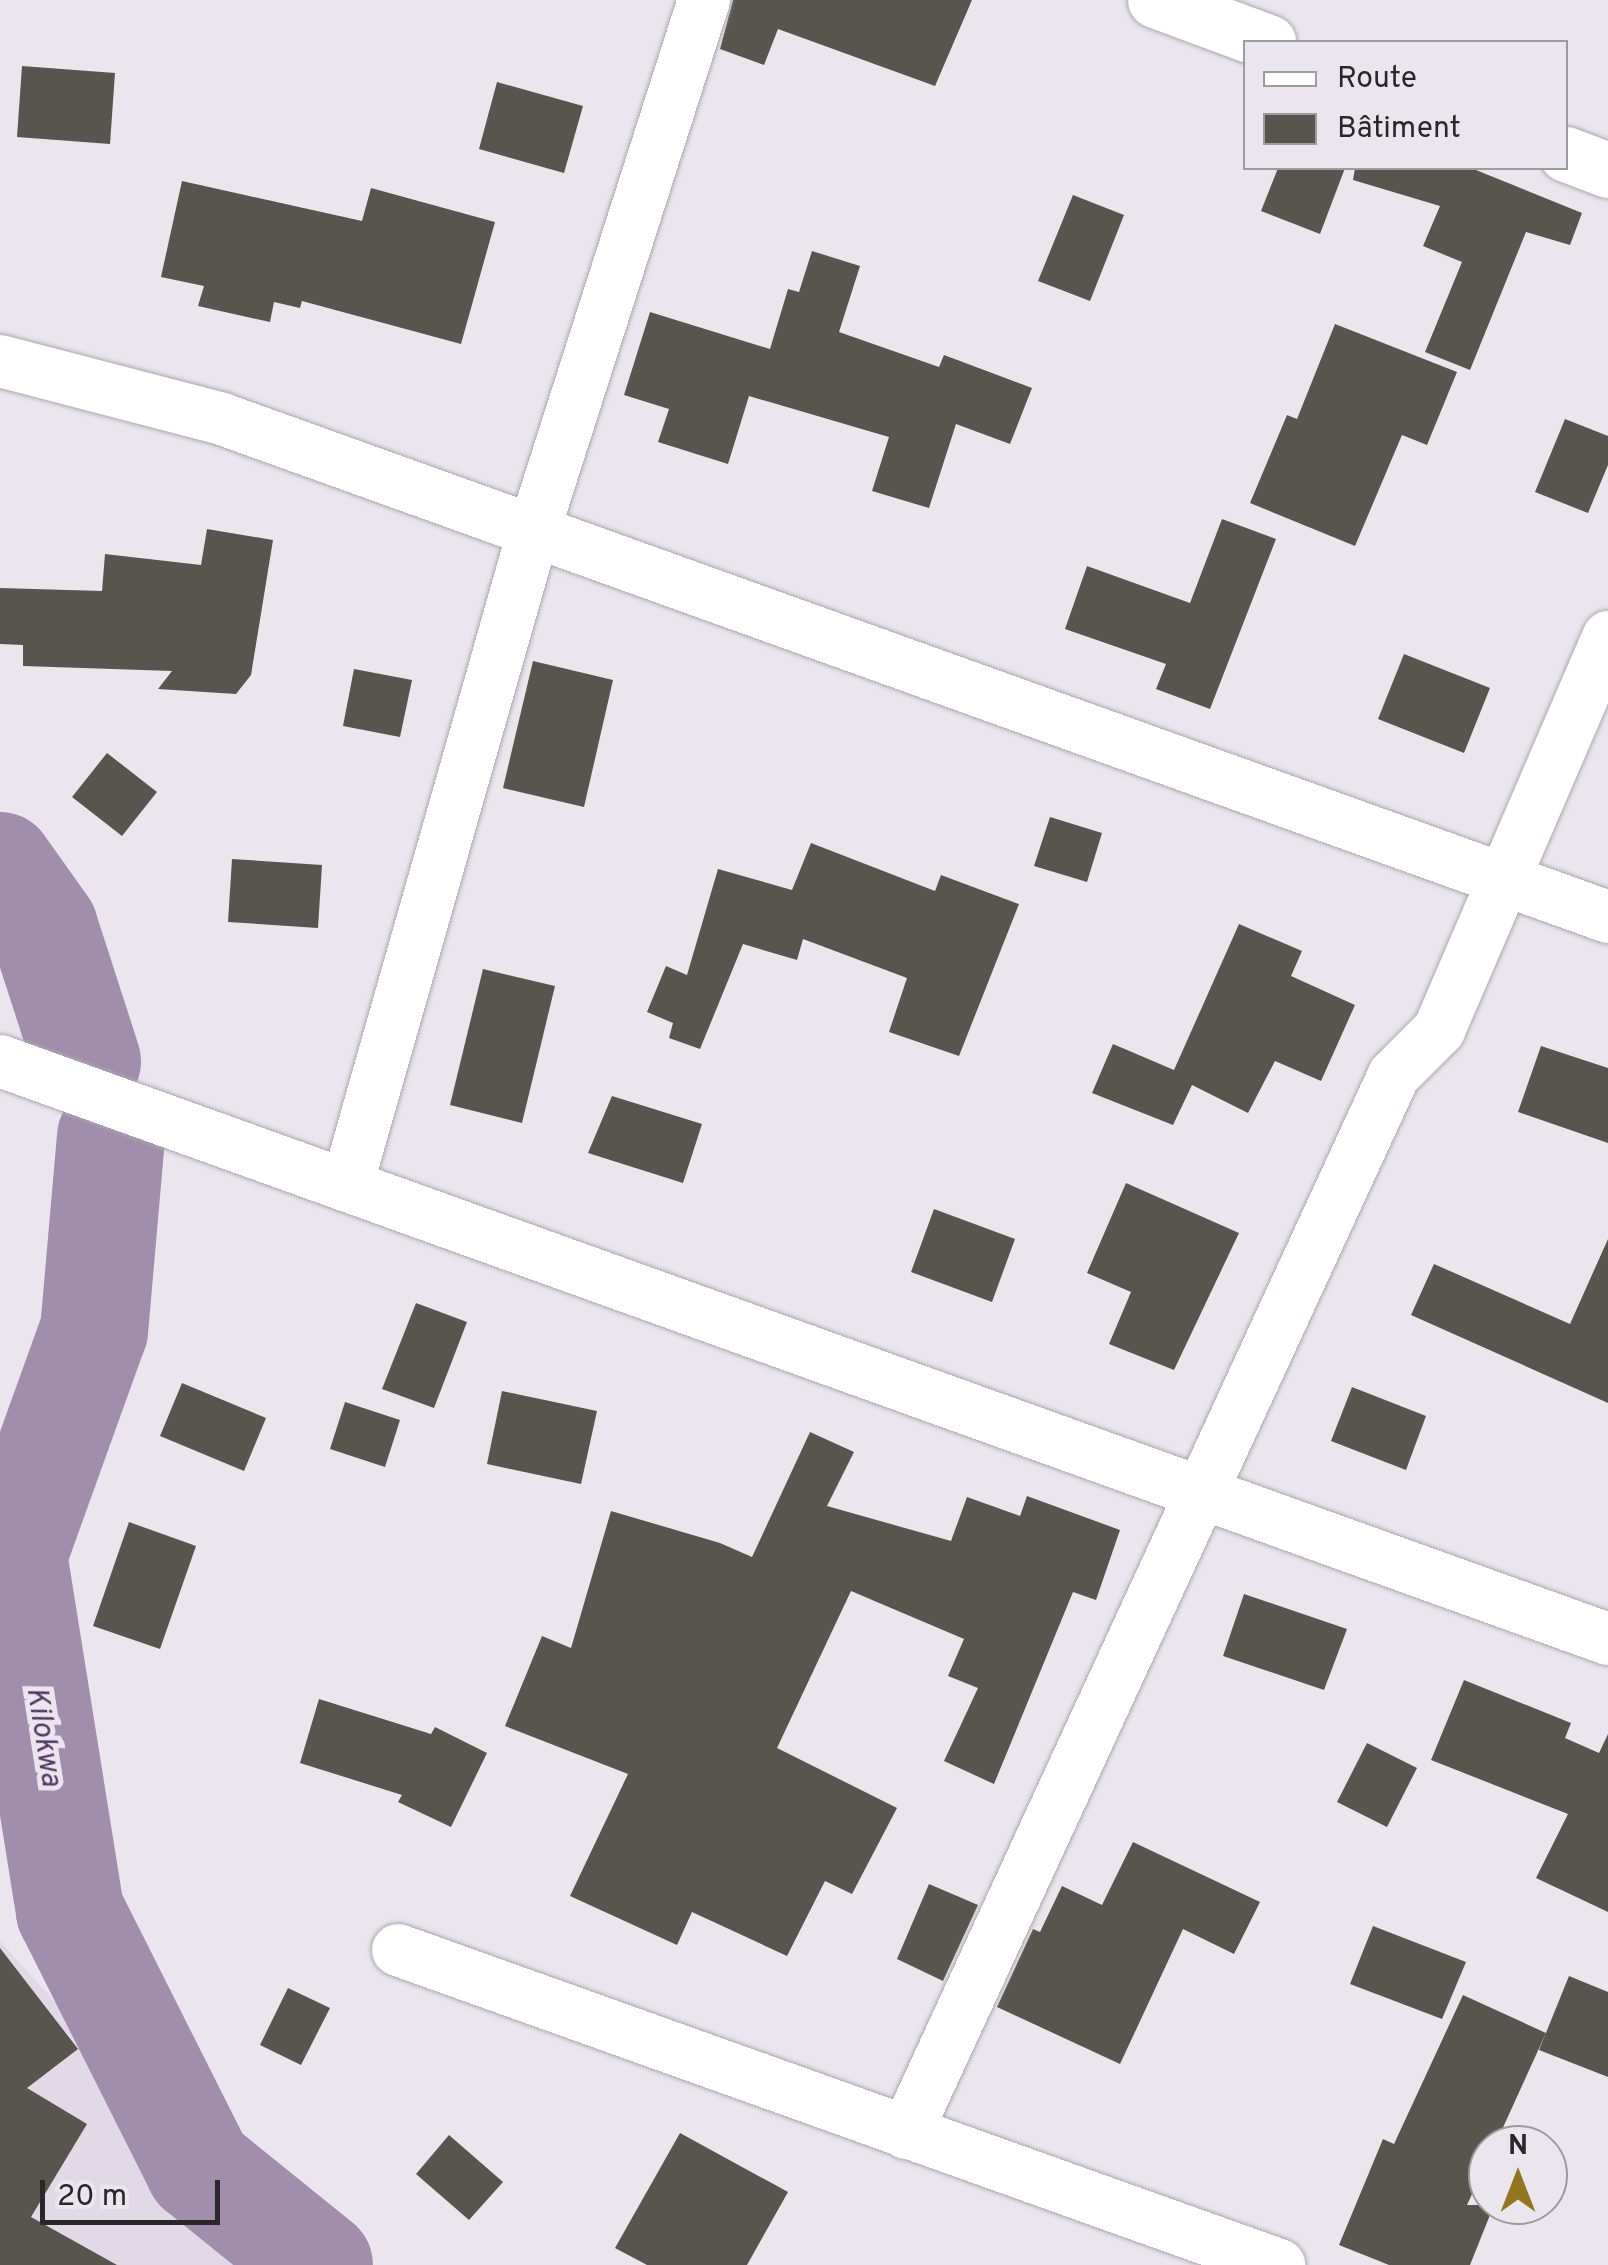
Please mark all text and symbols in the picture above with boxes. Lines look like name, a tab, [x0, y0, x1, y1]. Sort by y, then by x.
legend	[1243, 40, 1568, 170]
text: Route	[1337, 61, 1417, 98]
text: Bâtiment	[1337, 111, 1461, 148]
water label: Kilokwa	[16, 1685, 68, 1789]
north arrow	[1468, 2125, 1568, 2225]
text: N	[1508, 2129, 1528, 2165]
scale bar	[45, 2160, 225, 2222]
text: 20 m	[57, 2179, 127, 2216]

